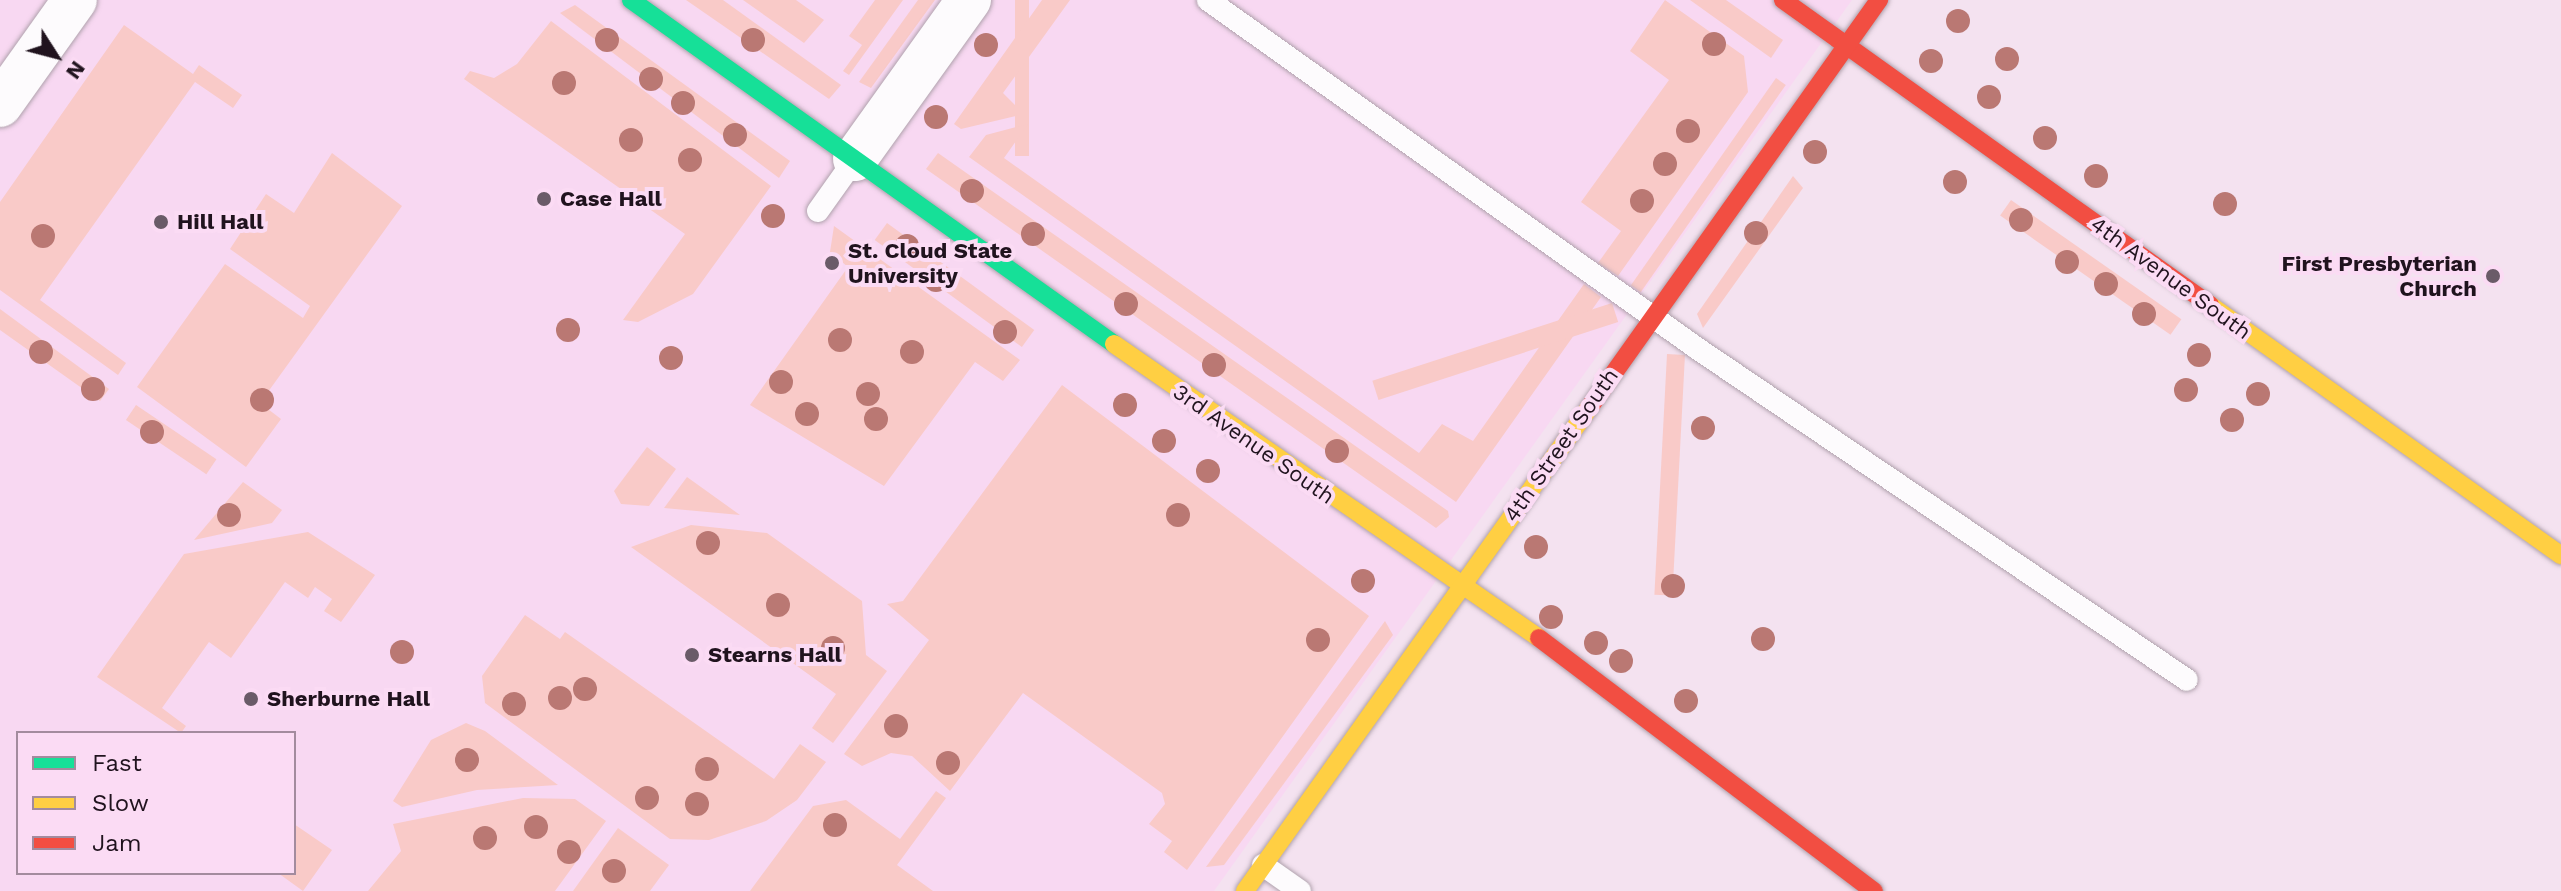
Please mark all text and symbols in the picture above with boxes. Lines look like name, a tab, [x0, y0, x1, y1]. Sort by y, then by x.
north arrow	[16, 16, 96, 96]
text: N	[61, 56, 91, 84]
place label: Case Hall	[560, 186, 662, 212]
marker: Case Hall	[535, 190, 553, 208]
place label: Hill Hall	[177, 209, 264, 235]
street label: 4th Avenue South	[2085, 211, 2257, 345]
marker: Hill Hall	[152, 213, 170, 231]
place label: St. Cloud State University	[848, 237, 1012, 288]
place label: First Presbyterian Church	[2282, 250, 2477, 302]
marker: St. Cloud State University	[823, 254, 841, 272]
marker: First Presbyterian Church	[2484, 267, 2502, 285]
street label: 4th Street South	[1498, 363, 1624, 527]
street label: 3rd Avenue South	[1168, 378, 1340, 510]
place label: Stearns Hall	[708, 642, 842, 668]
marker: Stearns Hall	[683, 646, 701, 664]
place label: Sherburne Hall	[267, 686, 430, 712]
marker: Sherburne Hall	[242, 690, 260, 708]
legend	[16, 731, 296, 875]
text: Fast	[92, 749, 142, 777]
text: Slow	[92, 789, 149, 817]
text: Jam	[92, 829, 142, 857]

